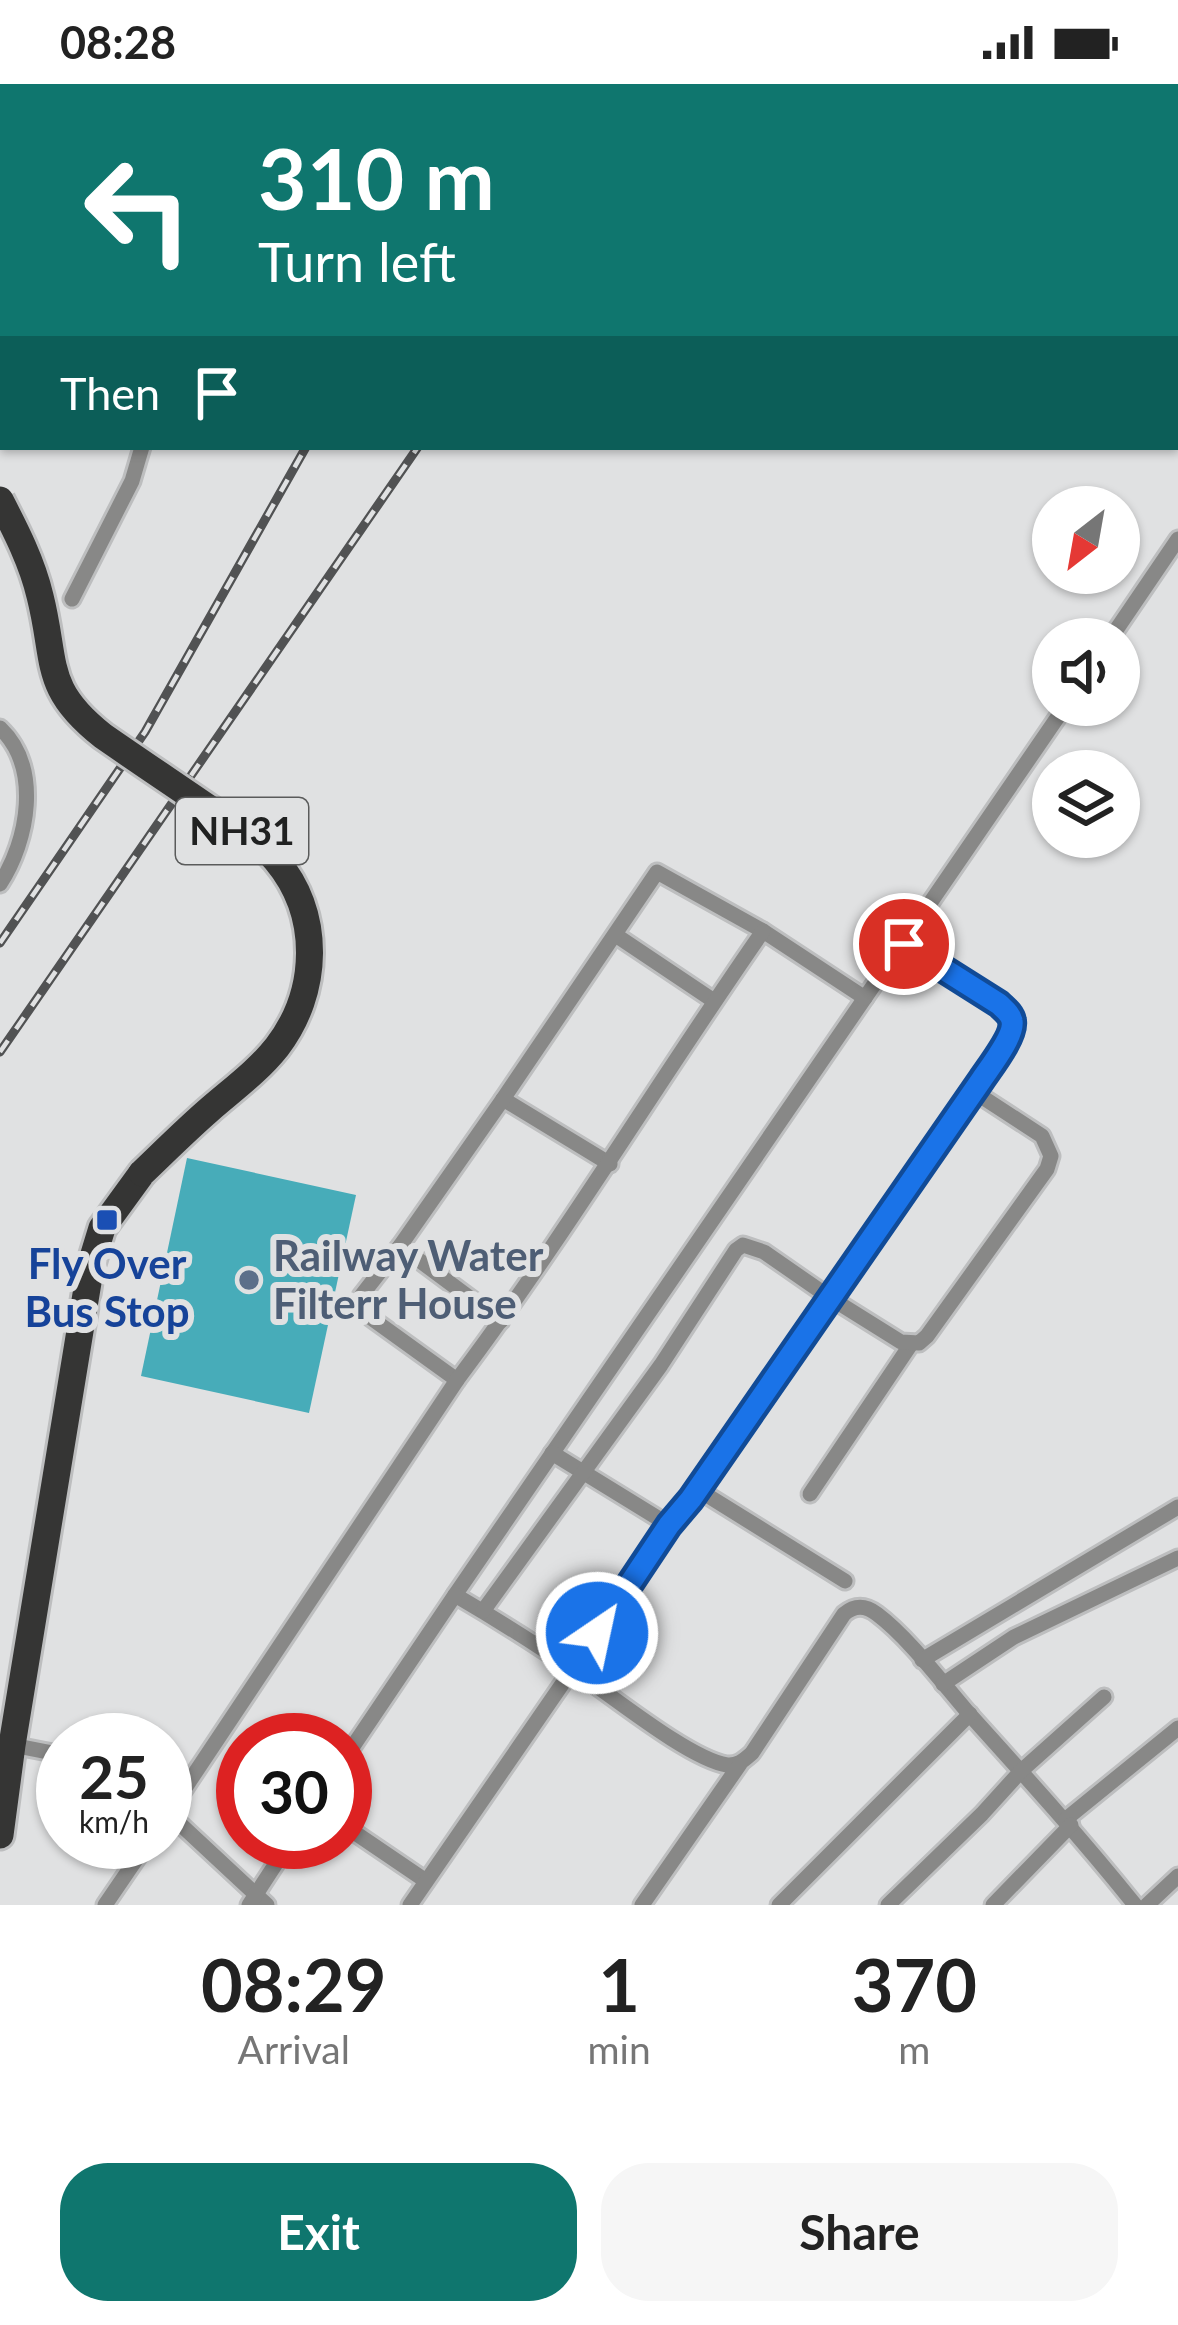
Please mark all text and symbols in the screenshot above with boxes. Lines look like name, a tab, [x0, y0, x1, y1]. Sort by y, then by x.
text: 08:28	[60, 15, 176, 69]
text: 310 m	[258, 127, 495, 228]
icon: left	[60, 132, 216, 288]
text: Turn left	[258, 229, 456, 294]
icon: arrive	[184, 360, 250, 426]
text: Then	[60, 366, 160, 420]
north arrow	[1032, 486, 1140, 594]
map controls	[1032, 486, 1140, 858]
button: sound	[1032, 618, 1140, 726]
button: layers	[1032, 750, 1140, 858]
road number: NH31	[176, 798, 308, 864]
pin	[853, 893, 955, 995]
icon: arrive	[871, 911, 937, 977]
marker: Fly Over Bus Stop	[94, 1207, 120, 1233]
place label: Railway Water Filterr House	[273, 1230, 544, 1328]
place label: Fly Over Bus Stop	[24, 1238, 190, 1336]
marker: Railway Water Filterr House	[236, 1267, 262, 1293]
position arrow	[534, 1570, 660, 1696]
speed limit sign: 30	[216, 1713, 372, 1869]
text: 25	[79, 1740, 149, 1812]
text: km/h	[79, 1803, 149, 1839]
text: 08:29	[201, 1941, 387, 2027]
text: 1	[598, 1941, 640, 2027]
text: 370	[852, 1941, 977, 2027]
text: Arrival	[238, 2026, 350, 2072]
text: min	[588, 2026, 651, 2072]
text: m	[898, 2026, 930, 2072]
button: Exit	[60, 2163, 577, 2301]
button: Share	[601, 2163, 1118, 2301]

